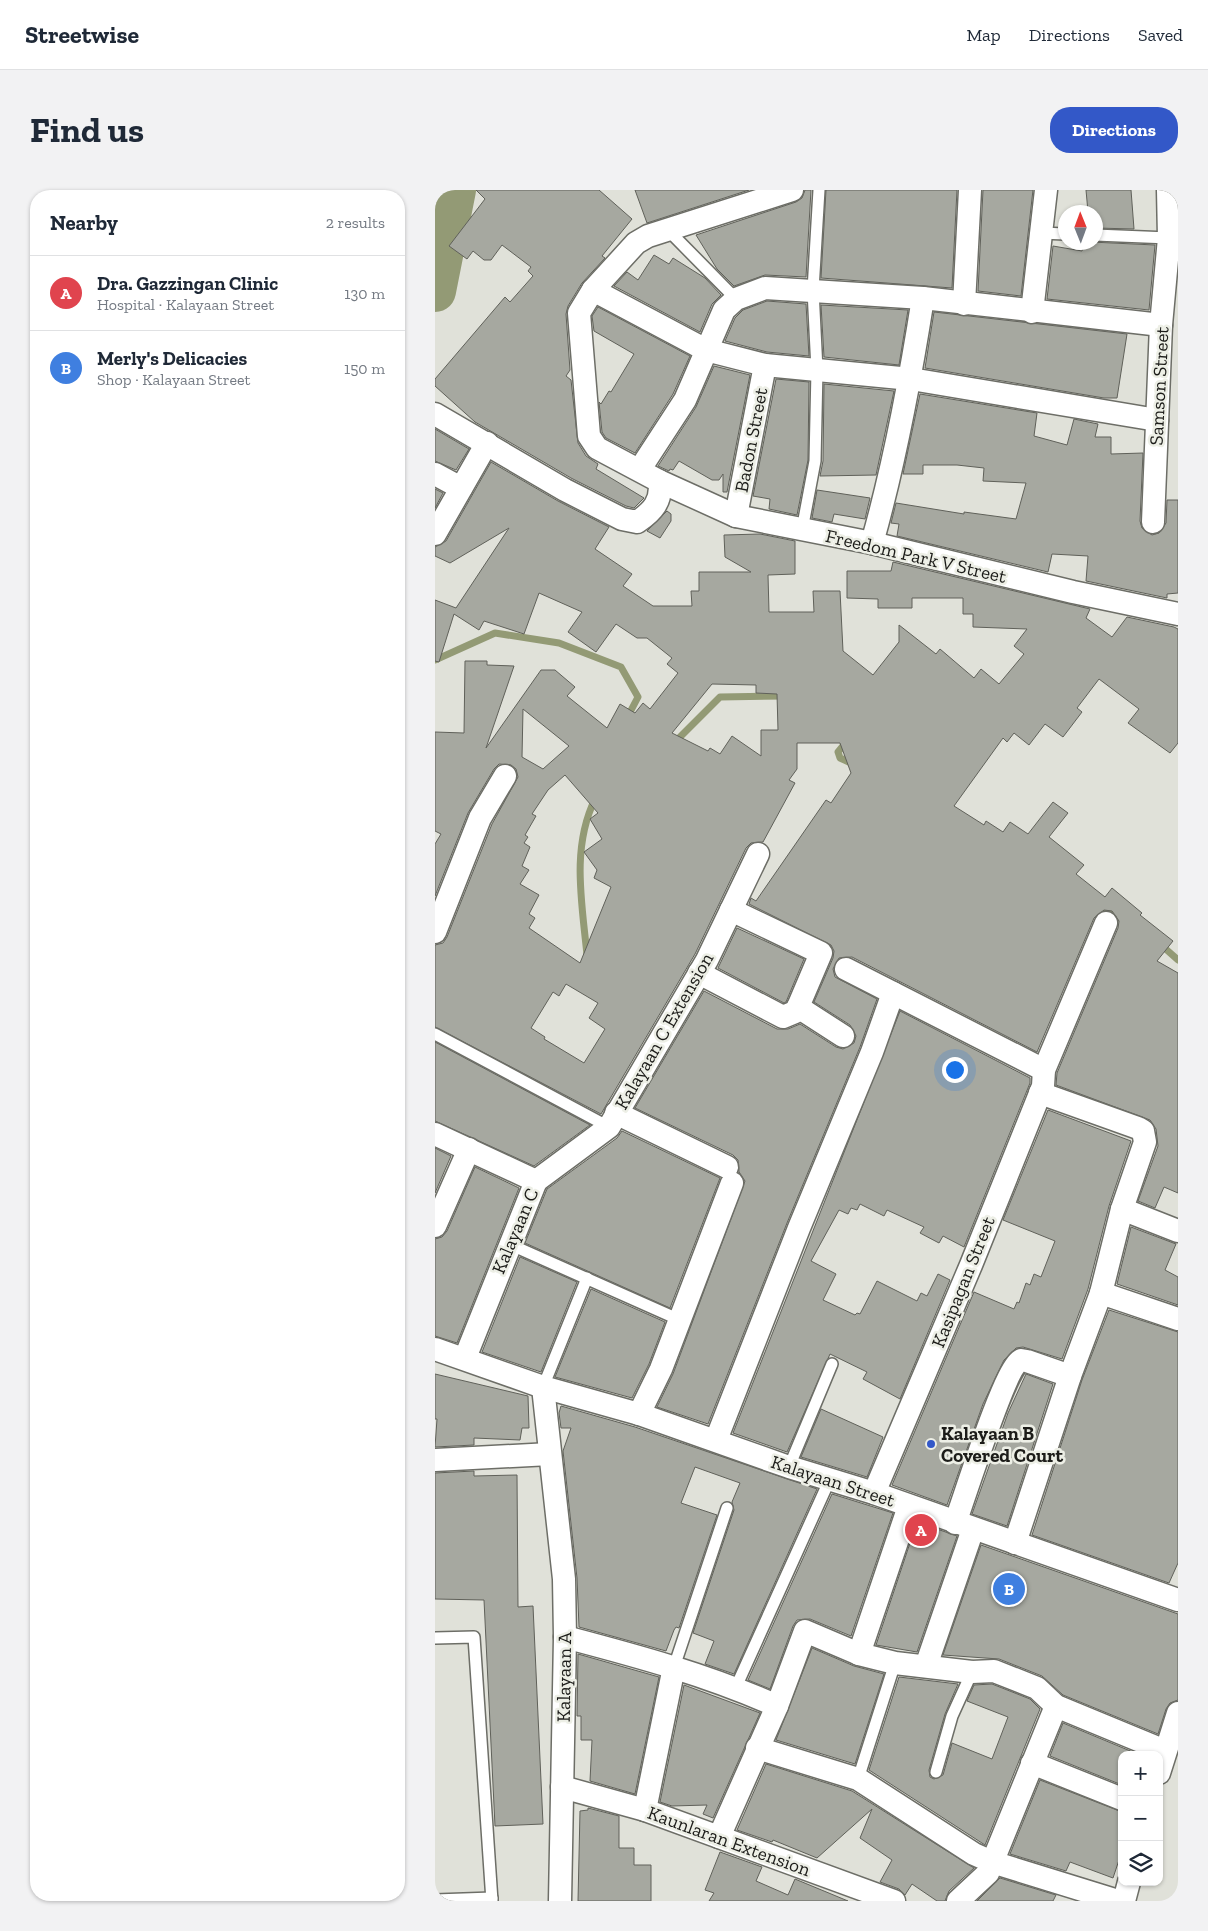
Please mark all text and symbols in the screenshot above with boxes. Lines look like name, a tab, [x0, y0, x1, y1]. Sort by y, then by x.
text: Streetwise	[25, 20, 139, 49]
text: Map	[966, 24, 1001, 46]
text: Directions	[1029, 24, 1110, 46]
text: Saved	[1138, 24, 1183, 46]
button: Directions	[1050, 107, 1178, 153]
text: Find us	[30, 109, 144, 151]
north arrow	[1058, 205, 1103, 250]
text: Nearby	[50, 210, 118, 235]
text: 2 results	[326, 213, 385, 232]
text: Dra. Gazzingan Clinic	[97, 272, 278, 295]
text: A	[61, 284, 72, 303]
text: 130 m	[344, 284, 385, 303]
text: Hospital · Kalayaan Street	[97, 295, 274, 314]
street label: Samson Street	[1144, 326, 1174, 446]
text: Merly's Delicacies	[97, 347, 247, 370]
text: B	[61, 359, 71, 378]
text: 150 m	[344, 359, 385, 378]
text: Shop · Kalayaan Street	[97, 370, 251, 389]
street label: Badon Street	[730, 386, 772, 494]
street label: Freedom Park V Street	[823, 524, 1009, 588]
street label: Kalayaan C Extension	[610, 948, 718, 1113]
your location	[942, 1057, 968, 1083]
street label: Kalayaan C	[487, 1185, 543, 1277]
street label: Kasipagan Street	[926, 1213, 1000, 1351]
place label: Kalayaan B Covered Court	[941, 1422, 1063, 1467]
marker: Kalayaan B Covered Court	[925, 1438, 937, 1450]
street label: Kalayaan Street	[768, 1450, 898, 1512]
pin: A	[905, 1511, 937, 1549]
pin: B	[993, 1570, 1025, 1608]
street label: Kalayaan A	[552, 1631, 576, 1722]
map controls	[1118, 1751, 1163, 1886]
button: +	[1118, 1751, 1163, 1796]
button: −	[1118, 1796, 1163, 1841]
street label: Kaunlaran Extension	[644, 1801, 814, 1881]
button: layers	[1118, 1841, 1163, 1886]

